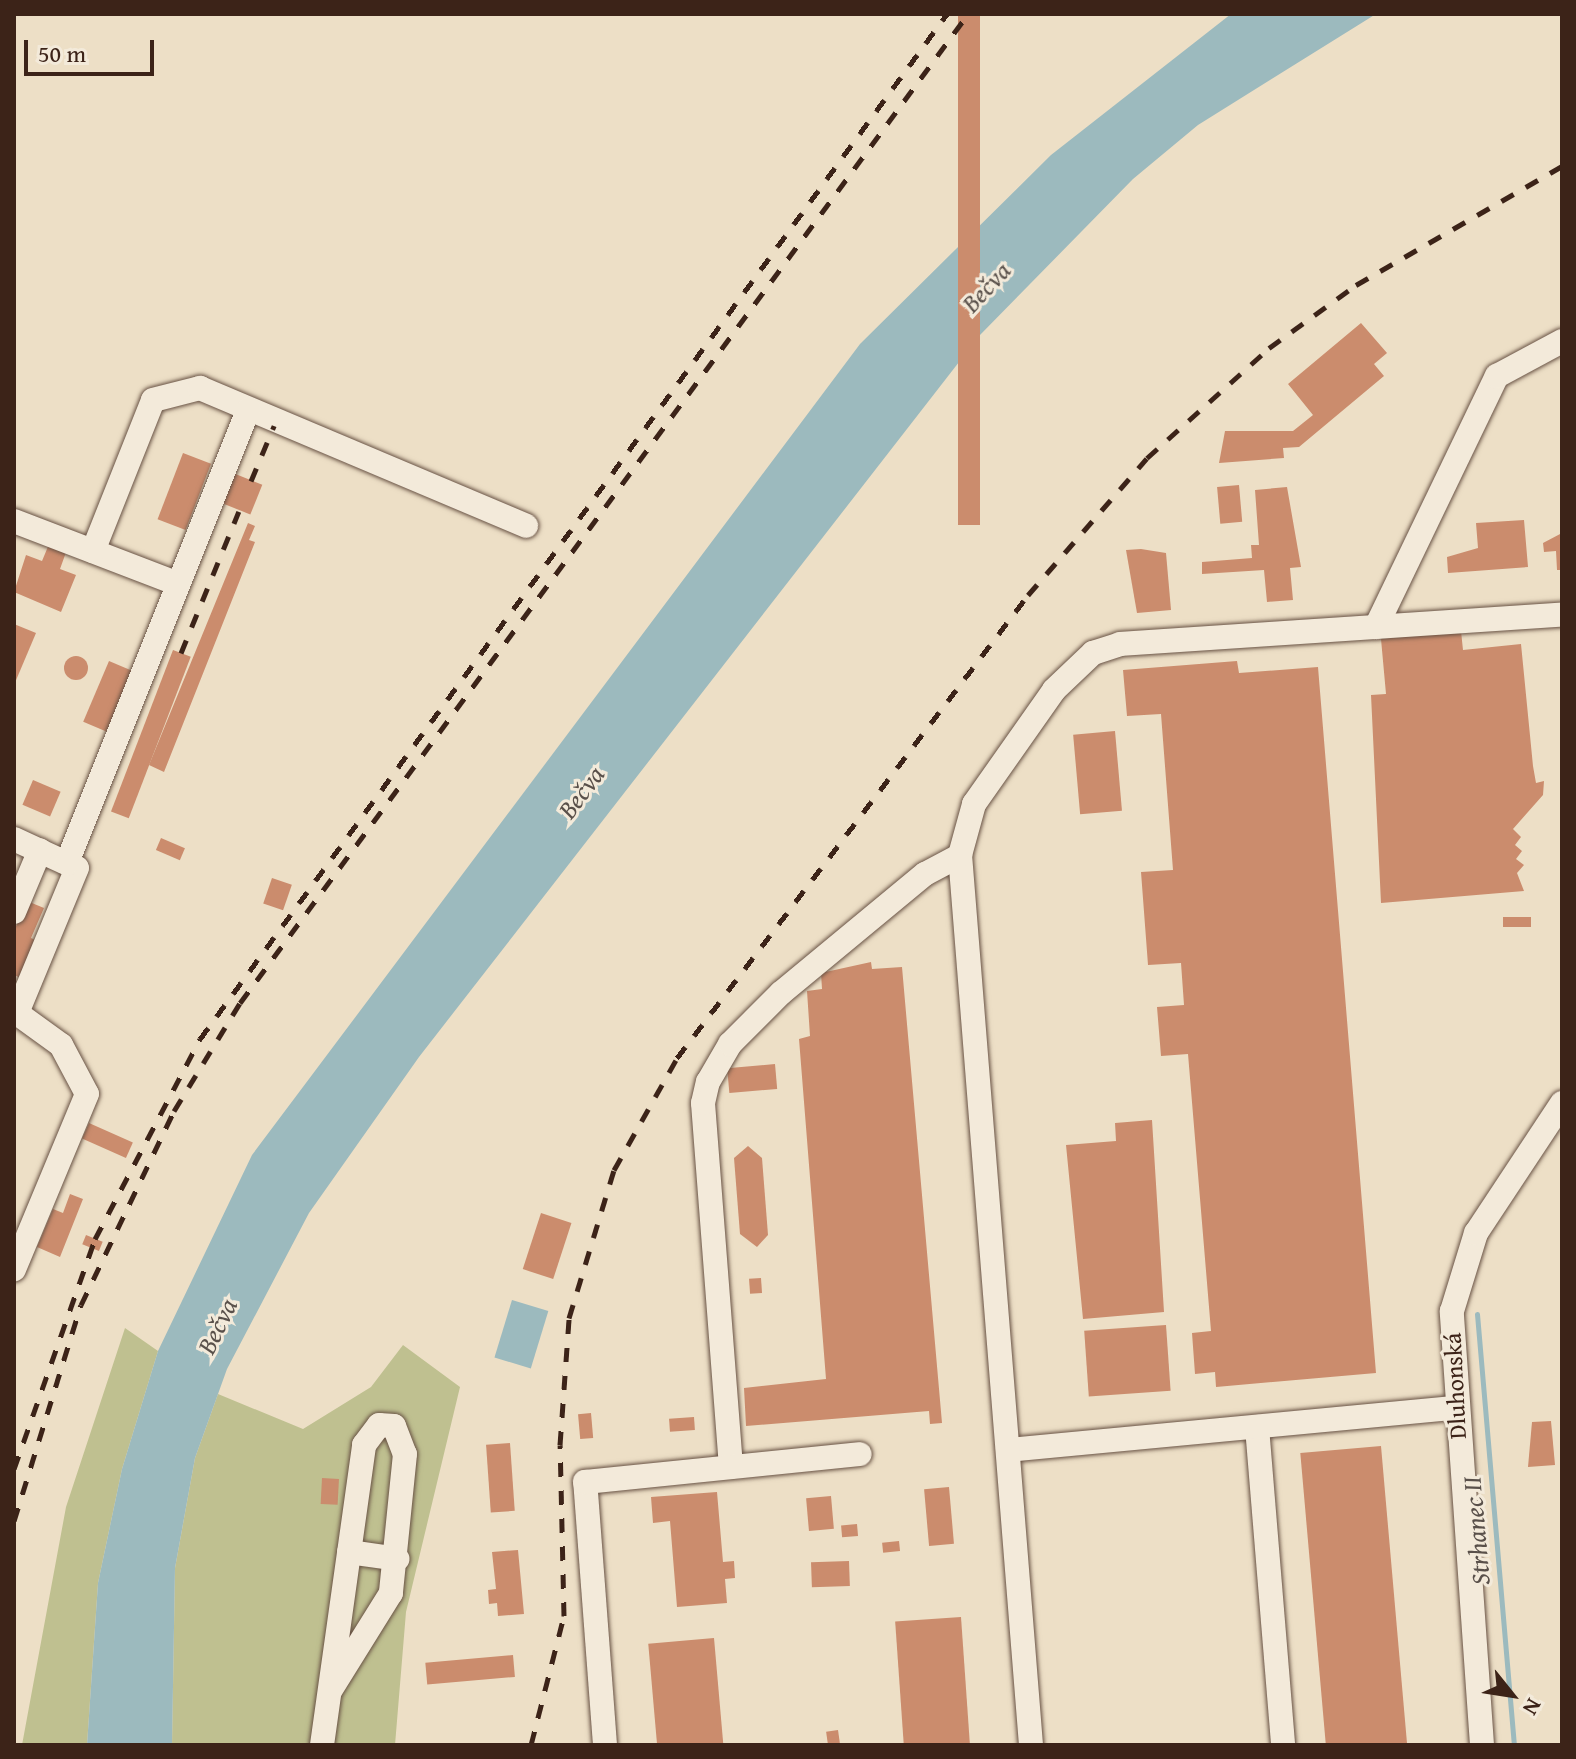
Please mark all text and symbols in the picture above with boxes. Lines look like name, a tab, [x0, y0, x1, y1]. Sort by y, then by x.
scale bar	[28, 24, 158, 74]
text: 50 m	[38, 36, 86, 71]
water label: Bečva	[955, 255, 1017, 319]
water label: Bečva	[551, 760, 611, 824]
water label: Bečva	[190, 1293, 244, 1359]
street label: Dluhonská	[1438, 1332, 1472, 1440]
water label: Strhanec II	[1456, 1475, 1496, 1587]
north arrow	[1472, 1655, 1552, 1735]
text: N	[1515, 1693, 1550, 1721]

